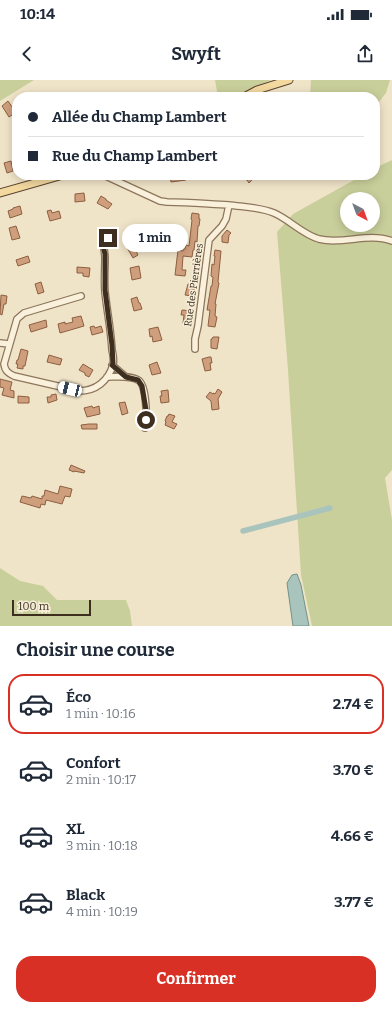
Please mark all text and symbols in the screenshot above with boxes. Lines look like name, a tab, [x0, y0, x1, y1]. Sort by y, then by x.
text: 10:14	[20, 5, 55, 23]
icon: back	[16, 43, 38, 65]
text: Swyft	[171, 43, 221, 65]
icon: share	[354, 43, 376, 65]
text: Allée du Champ Lambert	[52, 108, 227, 126]
text: Rue du Champ Lambert	[52, 147, 218, 165]
north arrow	[340, 192, 380, 232]
map controls	[340, 192, 380, 232]
callout: 1 min	[122, 224, 188, 252]
route end	[99, 229, 117, 247]
text: 1 min	[139, 230, 171, 245]
street label: Rue des Pierrières	[182, 242, 206, 327]
car	[57, 380, 83, 398]
route start	[137, 411, 155, 429]
scale bar	[12, 598, 91, 617]
text: 100 m	[18, 600, 49, 613]
text: Choisir une course	[16, 639, 175, 661]
icon: car	[18, 686, 54, 722]
text: Éco	[66, 688, 91, 706]
text: 2.74 €	[333, 695, 374, 713]
text: 1 min · 10:16	[66, 706, 136, 721]
icon: car	[18, 752, 54, 788]
text: Confort	[66, 754, 121, 772]
text: 3.70 €	[333, 761, 374, 779]
text: 2 min · 10:17	[66, 772, 136, 787]
icon: car	[18, 818, 54, 854]
text: XL	[66, 820, 85, 838]
text: 4.66 €	[331, 827, 374, 845]
text: 3 min · 10:18	[66, 838, 138, 853]
icon: car	[18, 884, 54, 920]
text: Black	[66, 886, 105, 904]
text: 3.77 €	[334, 893, 374, 911]
text: 4 min · 10:19	[66, 904, 138, 919]
button: Confirmer	[16, 956, 376, 1002]

